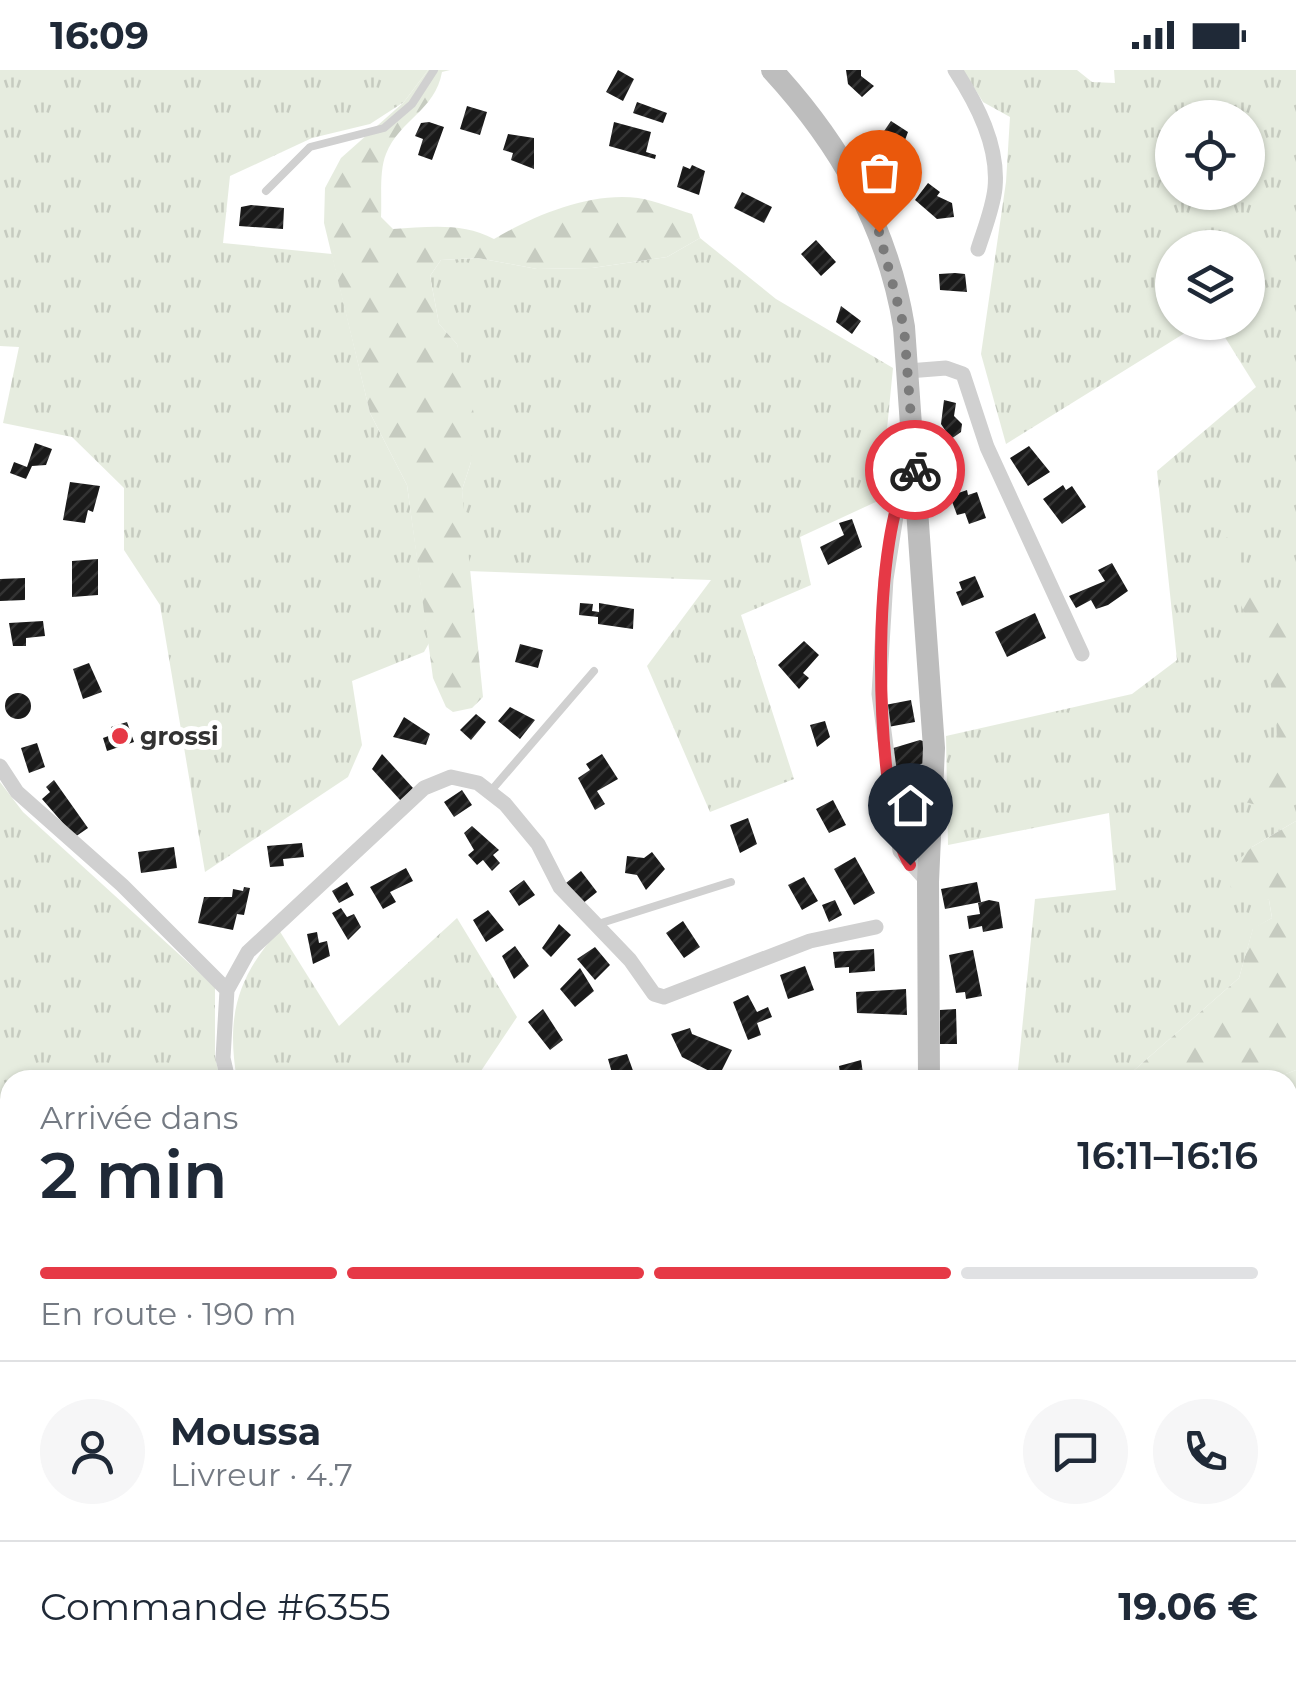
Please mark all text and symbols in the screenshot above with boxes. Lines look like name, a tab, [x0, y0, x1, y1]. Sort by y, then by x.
text: 16:09	[50, 12, 149, 59]
map controls	[1155, 100, 1265, 340]
button: locate	[1155, 100, 1265, 210]
pin	[837, 130, 922, 233]
icon: bag	[852, 145, 907, 200]
button: layers	[1155, 230, 1265, 340]
courier	[865, 420, 965, 520]
icon: bike	[888, 443, 943, 498]
place label: grossi	[140, 721, 219, 751]
marker: grossi	[109, 725, 131, 747]
pin	[868, 763, 953, 866]
icon: home	[883, 778, 938, 833]
text: Arrivée dans	[40, 1098, 238, 1137]
text: 16:11–16:16	[1077, 1132, 1258, 1179]
text: 2 min	[40, 1135, 228, 1214]
text: En route · 190 m	[40, 1294, 297, 1333]
button: person	[40, 1399, 145, 1504]
button: chat	[1023, 1399, 1128, 1504]
button: phone	[1153, 1399, 1258, 1504]
text: Moussa	[170, 1408, 321, 1455]
text: Livreur · 4.7	[170, 1455, 353, 1494]
text: Commande #6355	[40, 1583, 391, 1630]
text: 19.06 €	[1118, 1583, 1258, 1630]

